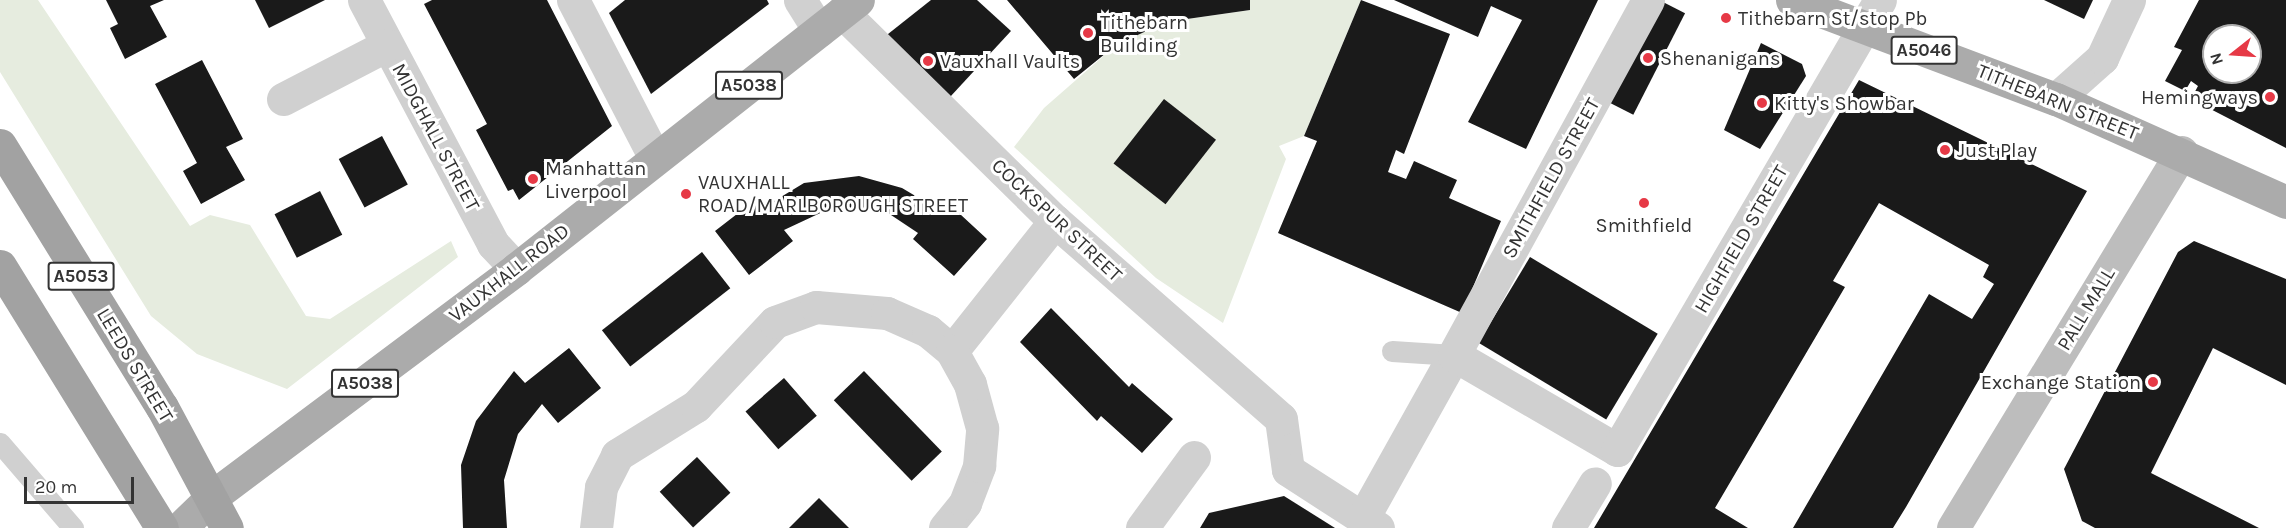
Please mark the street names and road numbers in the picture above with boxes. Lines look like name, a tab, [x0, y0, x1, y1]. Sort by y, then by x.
road number: A5046	[1890, 35, 1958, 65]
street label: MIDGHALL STREET	[387, 59, 485, 215]
street label: TITHEBARN STREET	[1974, 59, 2142, 145]
road number: A5038	[714, 70, 783, 100]
street label: SMITHFIELD STREET	[1497, 94, 1605, 262]
street label: COCKSPUR STREET	[987, 153, 1127, 287]
street label: HIGHFIELD STREET	[1689, 161, 1793, 317]
street label: VAUXHALL ROAD	[444, 219, 574, 327]
road number: A5053	[46, 261, 116, 291]
street label: PALL MALL	[2052, 263, 2120, 355]
street label: LEEDS STREET	[92, 304, 178, 426]
road number: A5038	[330, 368, 400, 398]

